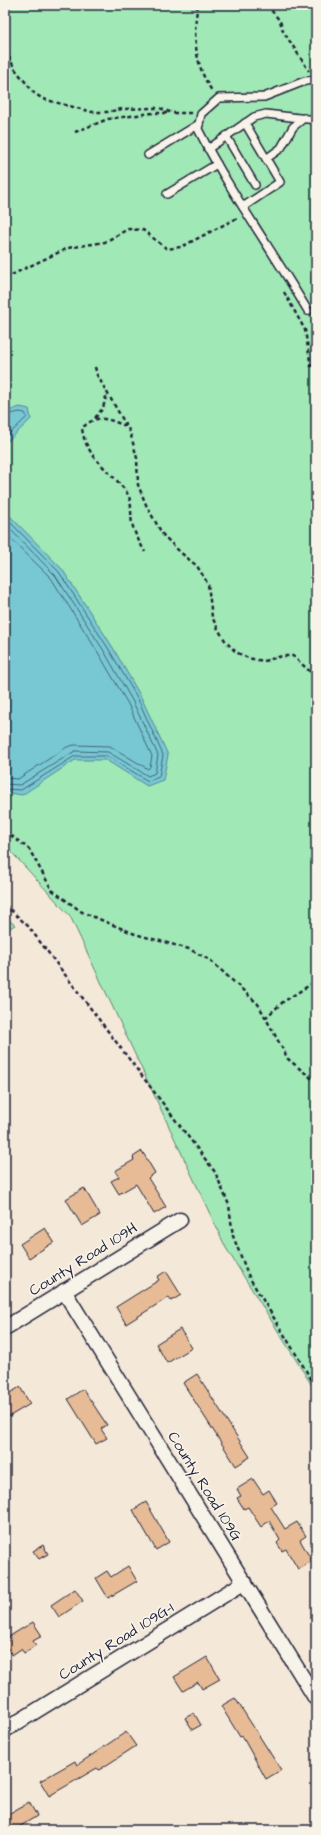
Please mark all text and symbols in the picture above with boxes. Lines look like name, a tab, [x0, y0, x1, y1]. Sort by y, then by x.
street label: County Road 109H	[25, 1218, 142, 1302]
street label: County Road 109G	[162, 1428, 247, 1546]
street label: County Road 109G-1	[55, 1598, 178, 1686]

